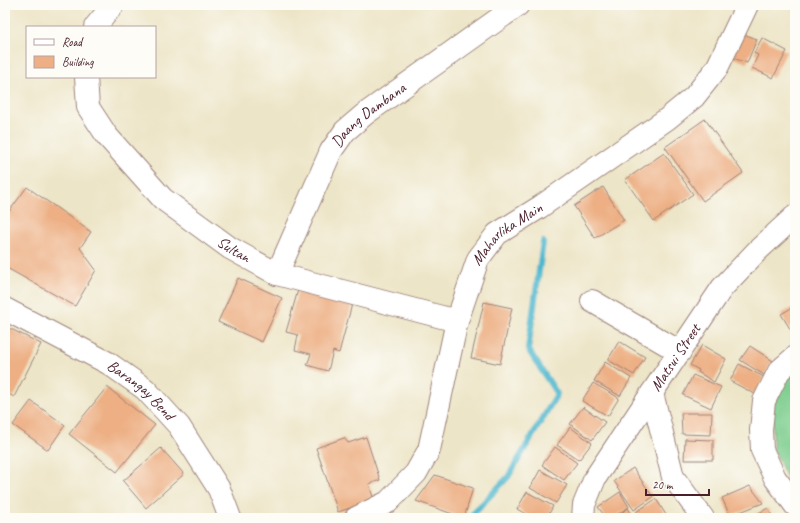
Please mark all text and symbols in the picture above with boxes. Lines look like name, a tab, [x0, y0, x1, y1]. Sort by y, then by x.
legend	[26, 26, 156, 78]
text: Road	[62, 34, 84, 50]
text: Building	[62, 54, 94, 70]
street label: Daang Dambana	[327, 77, 411, 151]
street label: Maharlika Main	[467, 197, 547, 269]
street label: Sultan	[213, 232, 254, 268]
street label: Matsui Street	[646, 319, 706, 395]
street label: Barangay Bend	[103, 355, 181, 427]
scale bar	[646, 471, 709, 497]
text: 20 m	[652, 477, 674, 493]

